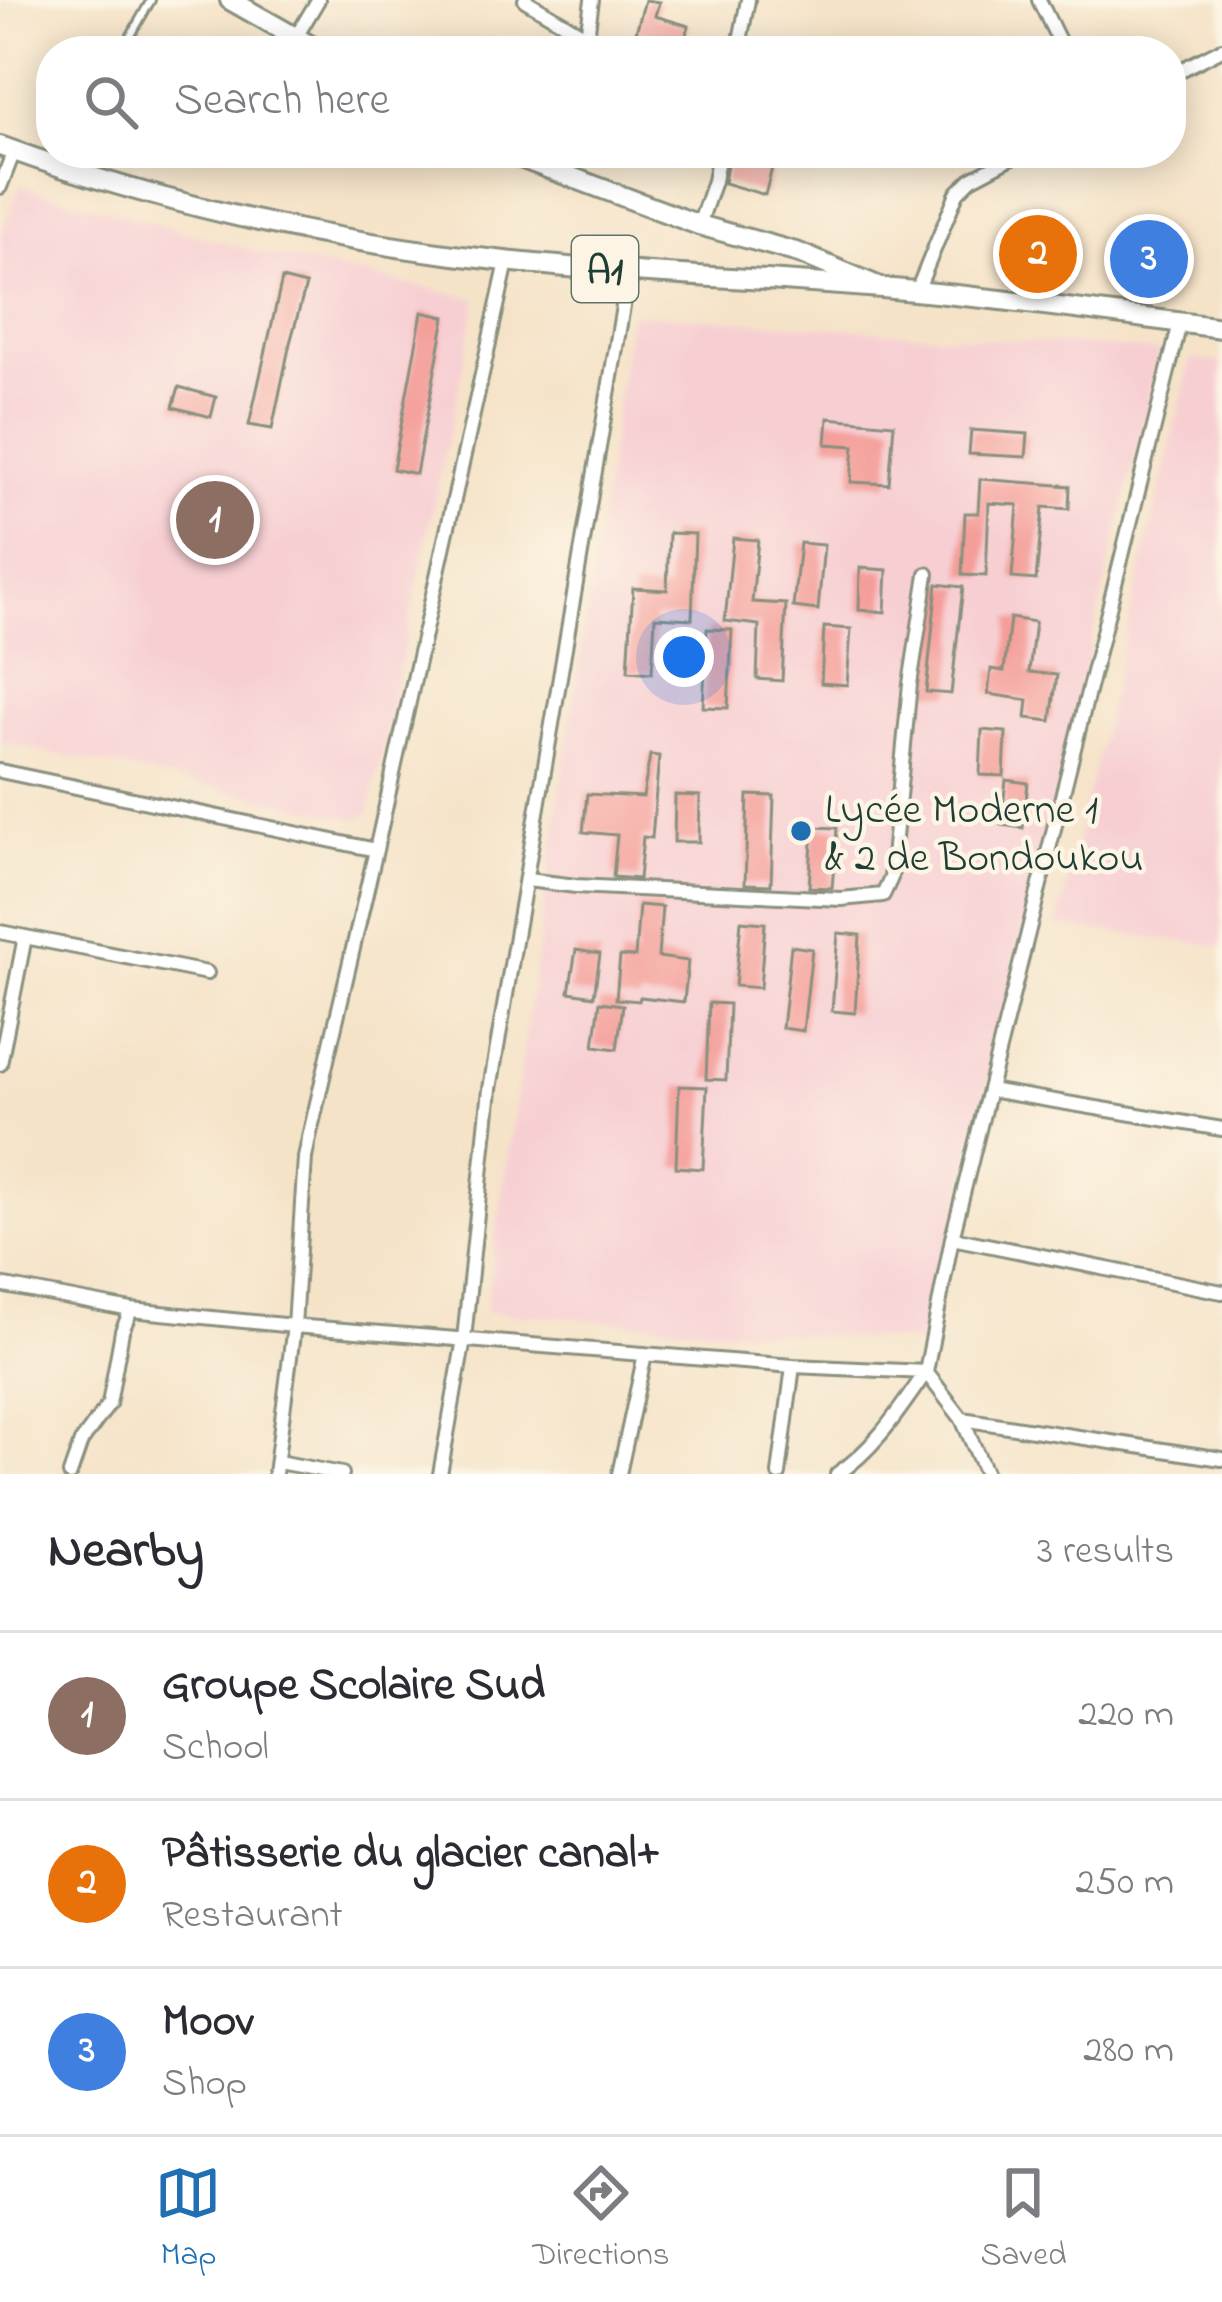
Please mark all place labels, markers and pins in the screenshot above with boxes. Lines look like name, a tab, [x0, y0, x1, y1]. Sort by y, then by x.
pin: 2	[999, 209, 1077, 299]
pin: 3	[1110, 214, 1188, 304]
pin: 1	[176, 475, 254, 565]
place label: Lycée Moderne 1 & 2 de Bondoukou	[825, 781, 1143, 890]
marker: Lycée Moderne 1 & 2 de Bondoukou	[788, 818, 814, 844]

